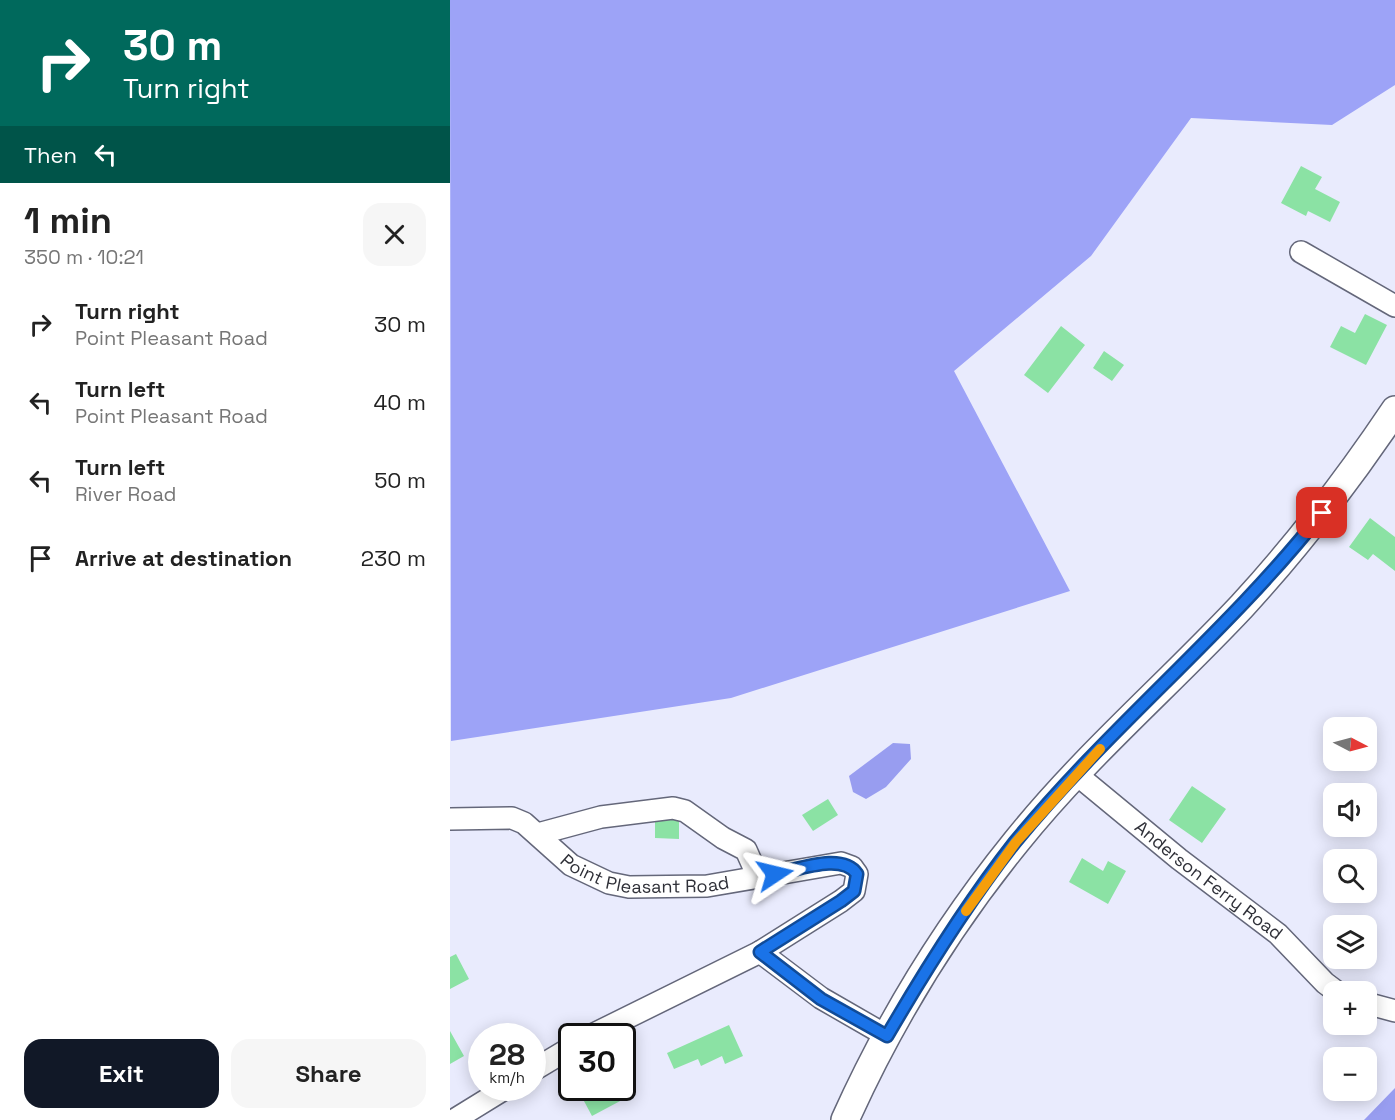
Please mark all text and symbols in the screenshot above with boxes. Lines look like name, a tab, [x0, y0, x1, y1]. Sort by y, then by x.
text: 30 m	[123, 19, 222, 72]
icon: right	[24, 24, 102, 102]
text: Turn right	[123, 71, 250, 106]
icon: left	[89, 138, 122, 171]
text: Then	[24, 141, 77, 169]
text: 1 min	[24, 198, 112, 244]
button: close	[363, 203, 426, 266]
text: 350 m · 10:21	[24, 244, 144, 270]
text: Turn right	[75, 297, 180, 325]
icon: right	[24, 308, 57, 341]
text: 30 m	[374, 310, 426, 338]
text: Point Pleasant Road	[75, 325, 268, 351]
text: Turn left	[75, 375, 165, 403]
icon: left	[24, 386, 57, 419]
text: 40 m	[374, 388, 426, 416]
text: Point Pleasant Road	[75, 403, 268, 429]
text: Turn left	[75, 453, 165, 481]
icon: left	[24, 464, 57, 497]
text: 50 m	[374, 466, 426, 494]
text: River Road	[75, 481, 177, 507]
pin	[1296, 487, 1347, 538]
icon: arrive	[1305, 496, 1338, 529]
icon: arrive	[24, 542, 57, 575]
text: Arrive at destination	[75, 544, 292, 572]
text: 230 m	[361, 544, 426, 572]
north arrow	[1323, 717, 1377, 771]
map controls	[1323, 717, 1377, 1101]
button: sound	[1323, 783, 1377, 837]
street label: Anderson Ferry Road	[1130, 815, 1288, 945]
position arrow	[743, 842, 807, 906]
street label: Point Pleasant Road	[556, 849, 731, 898]
button: search	[1323, 849, 1377, 903]
button: layers	[1323, 915, 1377, 969]
button: +	[1323, 981, 1377, 1035]
speed limit sign: 30	[558, 1023, 636, 1101]
text: 28	[489, 1035, 525, 1074]
button: Exit	[24, 1039, 219, 1108]
button: Share	[231, 1039, 426, 1108]
button: −	[1323, 1047, 1377, 1101]
text: km/h	[489, 1068, 525, 1087]

